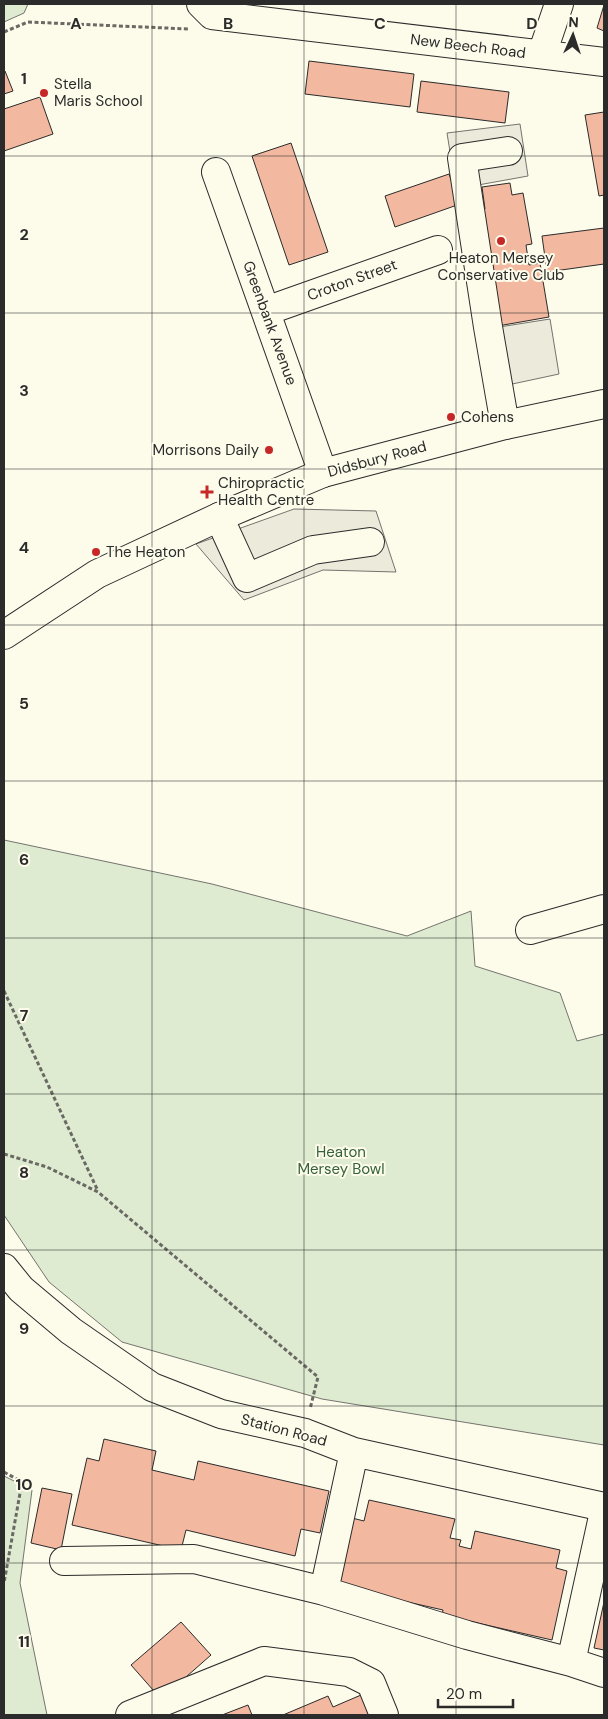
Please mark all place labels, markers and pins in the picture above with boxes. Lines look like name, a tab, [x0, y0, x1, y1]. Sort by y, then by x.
place label: Stella Maris School	[54, 74, 143, 111]
marker: Stella Maris School	[38, 87, 50, 99]
marker: Heaton Mersey Conservative Club	[495, 235, 507, 247]
place label: Heaton Mersey Conservative Club	[438, 248, 564, 285]
place label: Cohens	[461, 407, 514, 427]
marker: Cohens	[445, 411, 457, 423]
place label: Morrisons Daily	[152, 440, 260, 460]
marker: Morrisons Daily	[263, 444, 275, 456]
place label: Chiropractic Health Centre	[218, 473, 314, 510]
marker: Chiropractic Health Centre	[200, 485, 214, 499]
place label: The Heaton	[106, 542, 185, 562]
marker: The Heaton	[90, 546, 102, 558]

